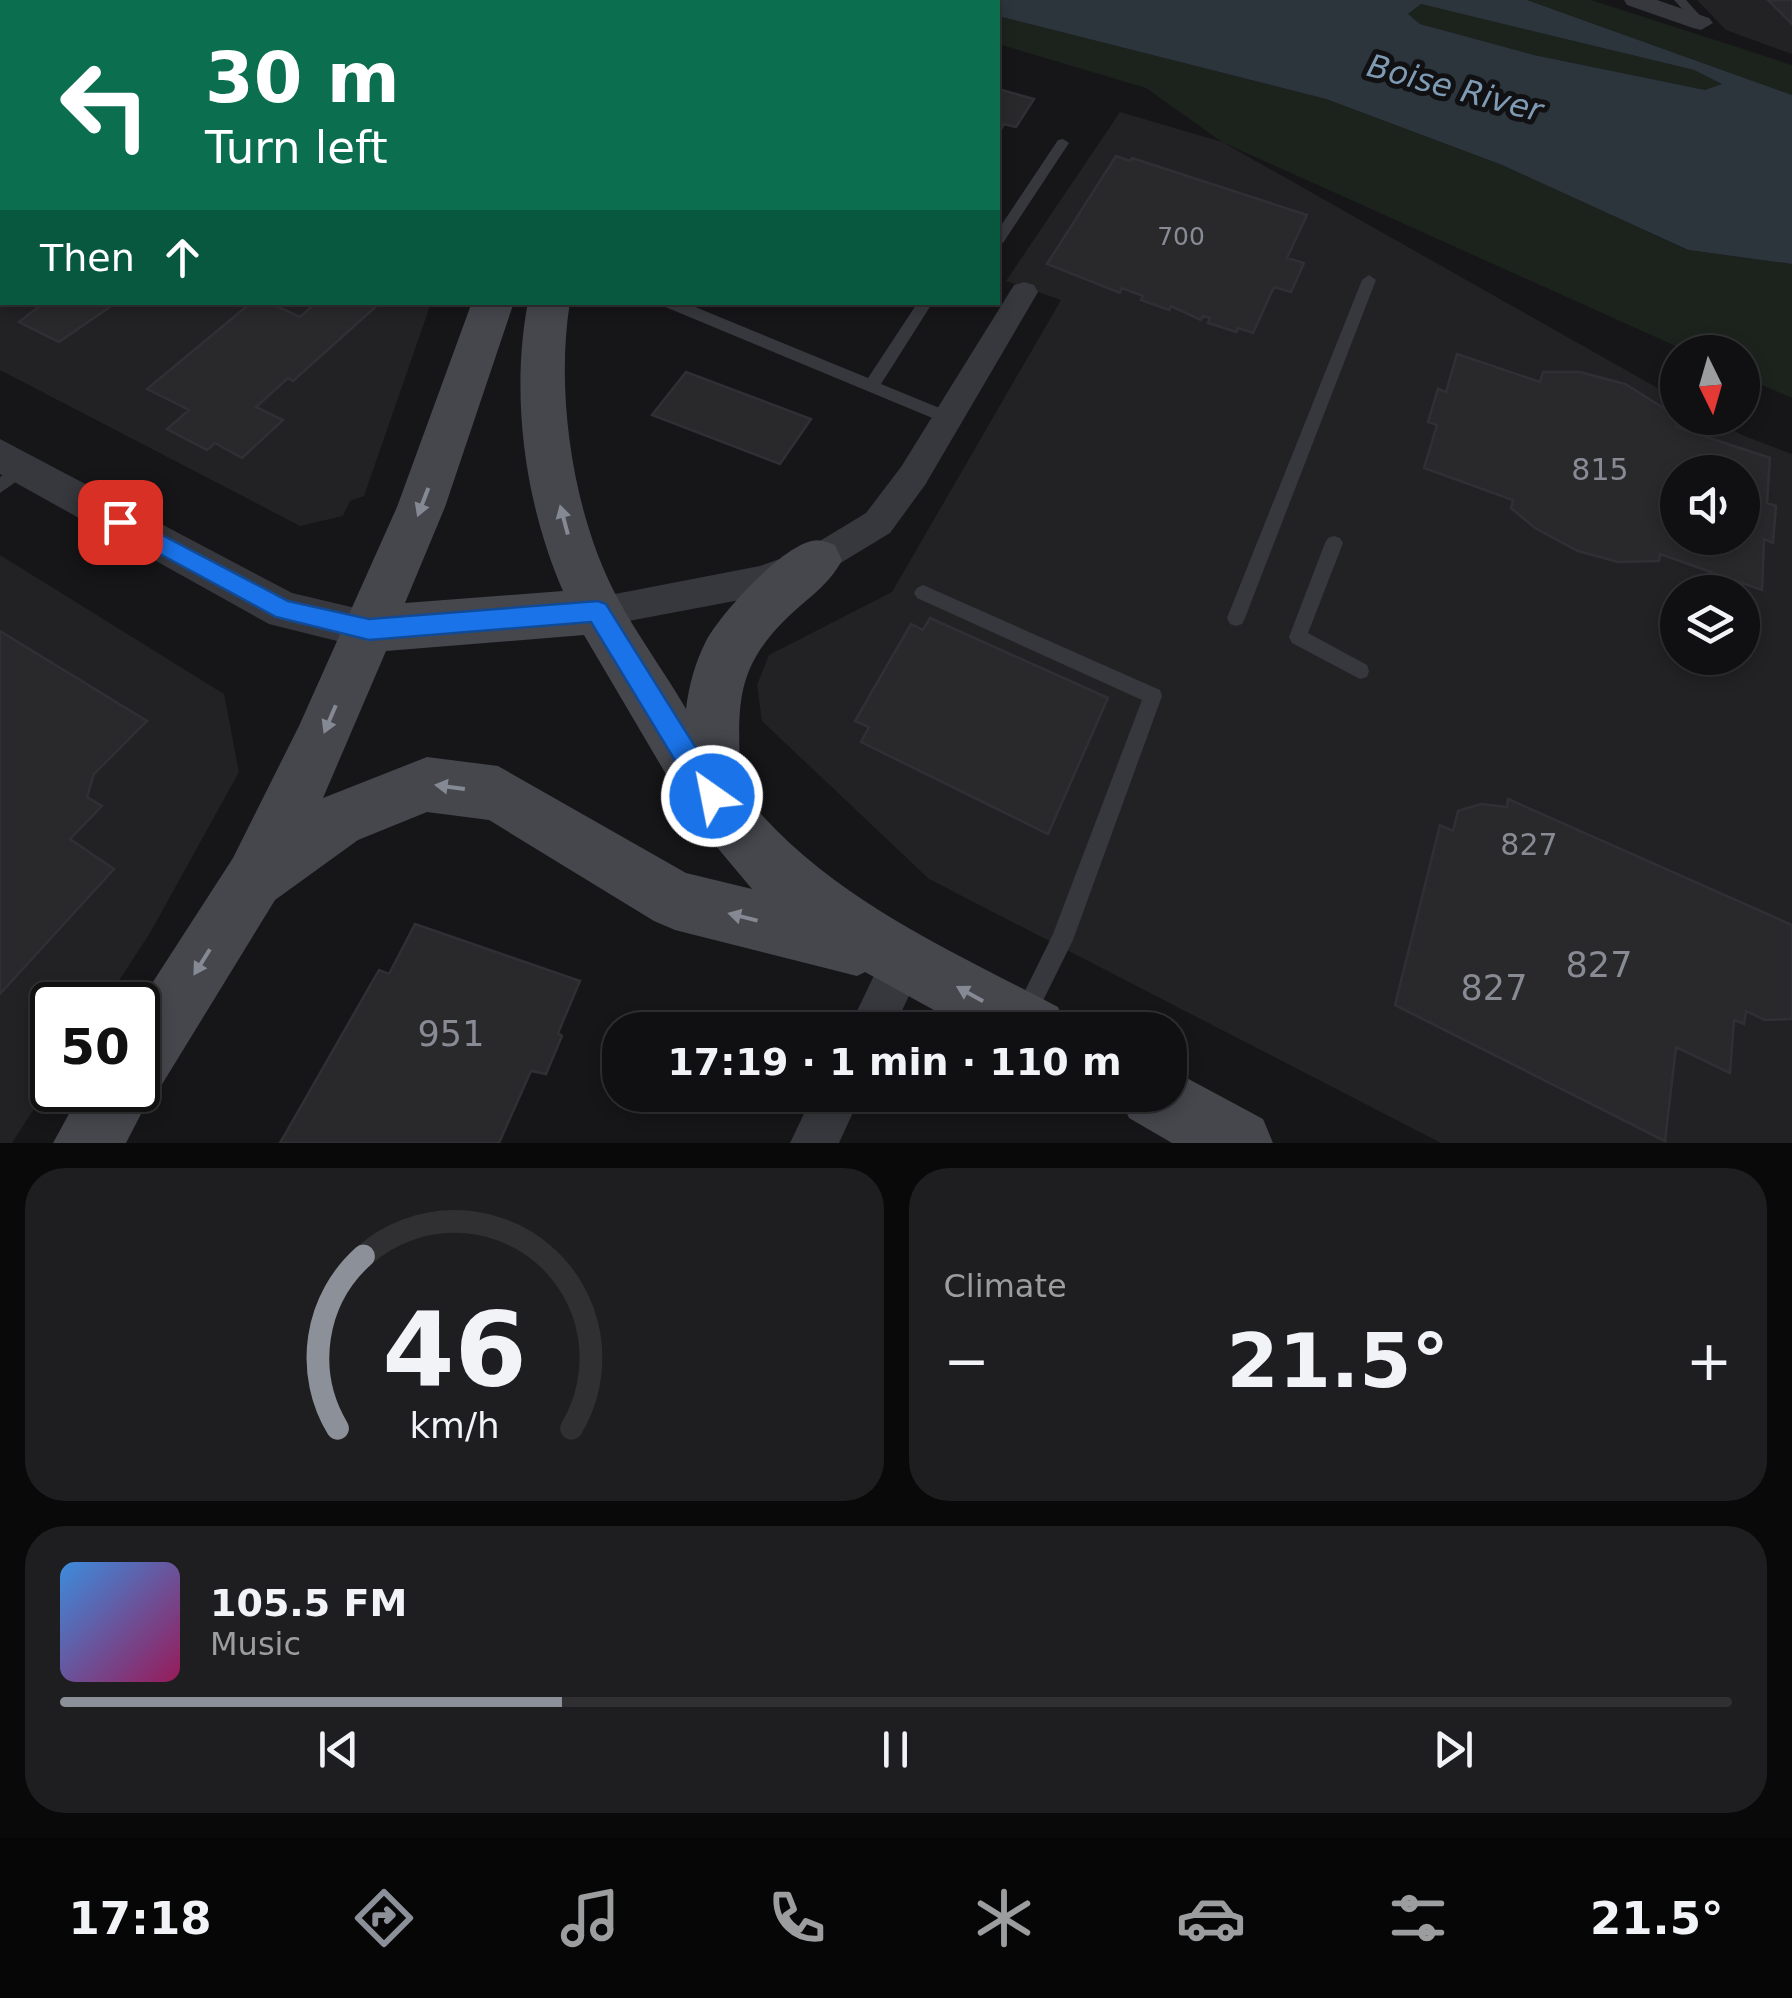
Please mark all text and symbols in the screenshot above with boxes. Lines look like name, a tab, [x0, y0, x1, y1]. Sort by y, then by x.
text: 30 m	[205, 37, 400, 119]
icon: left	[40, 40, 170, 170]
water label: Boise River	[1363, 46, 1549, 130]
text: Turn left	[205, 121, 388, 174]
house number: 700	[1157, 222, 1205, 251]
icon: ahead	[155, 230, 210, 285]
text: Then	[40, 236, 135, 280]
north arrow	[1660, 335, 1760, 435]
map controls	[1660, 335, 1760, 675]
house number: 815	[1571, 452, 1629, 487]
button: sound	[1660, 455, 1760, 555]
pin	[78, 480, 163, 565]
one-way arrow	[414, 487, 430, 517]
icon: arrive	[93, 495, 148, 550]
one-way arrow	[555, 504, 571, 535]
button: layers	[1660, 575, 1760, 675]
one-way arrow	[322, 704, 338, 734]
position arrow	[660, 744, 764, 848]
one-way arrow	[433, 778, 465, 794]
house number: 827	[1500, 827, 1558, 862]
one-way arrow	[727, 909, 758, 924]
house number: 827	[1566, 945, 1632, 985]
one-way arrow	[193, 948, 211, 976]
house number: 827	[1461, 968, 1527, 1008]
speed limit sign: 50	[30, 982, 160, 1112]
one-way arrow	[956, 985, 984, 1003]
house number: 951	[418, 1014, 484, 1054]
text: 17:19 · 1 min · 110 m	[667, 1040, 1122, 1084]
text: Climate	[944, 1267, 1067, 1305]
text: 46	[382, 1289, 527, 1411]
text: 21.5°	[1226, 1317, 1449, 1405]
text: −	[944, 1329, 990, 1393]
text: +	[1686, 1329, 1732, 1393]
text: km/h	[409, 1405, 499, 1446]
text: 105.5 FM	[210, 1581, 407, 1625]
text: Music	[210, 1625, 301, 1663]
icon: previous	[311, 1722, 366, 1777]
icon: pause	[868, 1722, 923, 1777]
icon: next	[1426, 1722, 1481, 1777]
icon: directions	[349, 1883, 419, 1953]
icon: music	[555, 1883, 625, 1953]
icon: phone	[762, 1883, 832, 1953]
icon: climate	[969, 1883, 1039, 1953]
icon: car	[1176, 1883, 1246, 1953]
icon: filters	[1383, 1883, 1453, 1953]
text: 17:18	[68, 1892, 212, 1945]
text: 21.5°	[1590, 1892, 1723, 1945]

